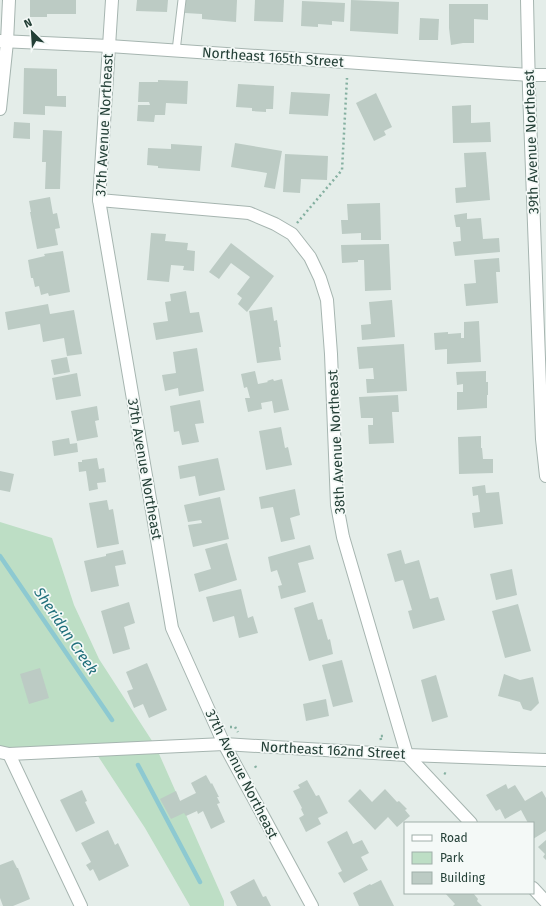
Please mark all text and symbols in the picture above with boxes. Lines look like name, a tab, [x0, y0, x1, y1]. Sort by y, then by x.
north arrow	[12, 12, 52, 52]
text: N	[22, 16, 34, 31]
street label: Northeast 165th Street	[202, 44, 345, 71]
street label: 37th Avenue Northeast	[92, 52, 117, 197]
street label: 39th Avenue Northeast	[520, 69, 543, 214]
street label: 38th Avenue Northeast	[324, 368, 349, 515]
street label: 37th Avenue Northeast	[124, 397, 165, 542]
water label: Sheridan Creek	[30, 583, 102, 678]
street label: 37th Avenue Northeast	[201, 707, 282, 843]
street label: Northeast 162nd Street	[260, 738, 407, 763]
legend	[404, 822, 534, 894]
text: Road	[440, 831, 468, 845]
text: Park	[440, 851, 464, 865]
text: Building	[440, 871, 486, 885]

